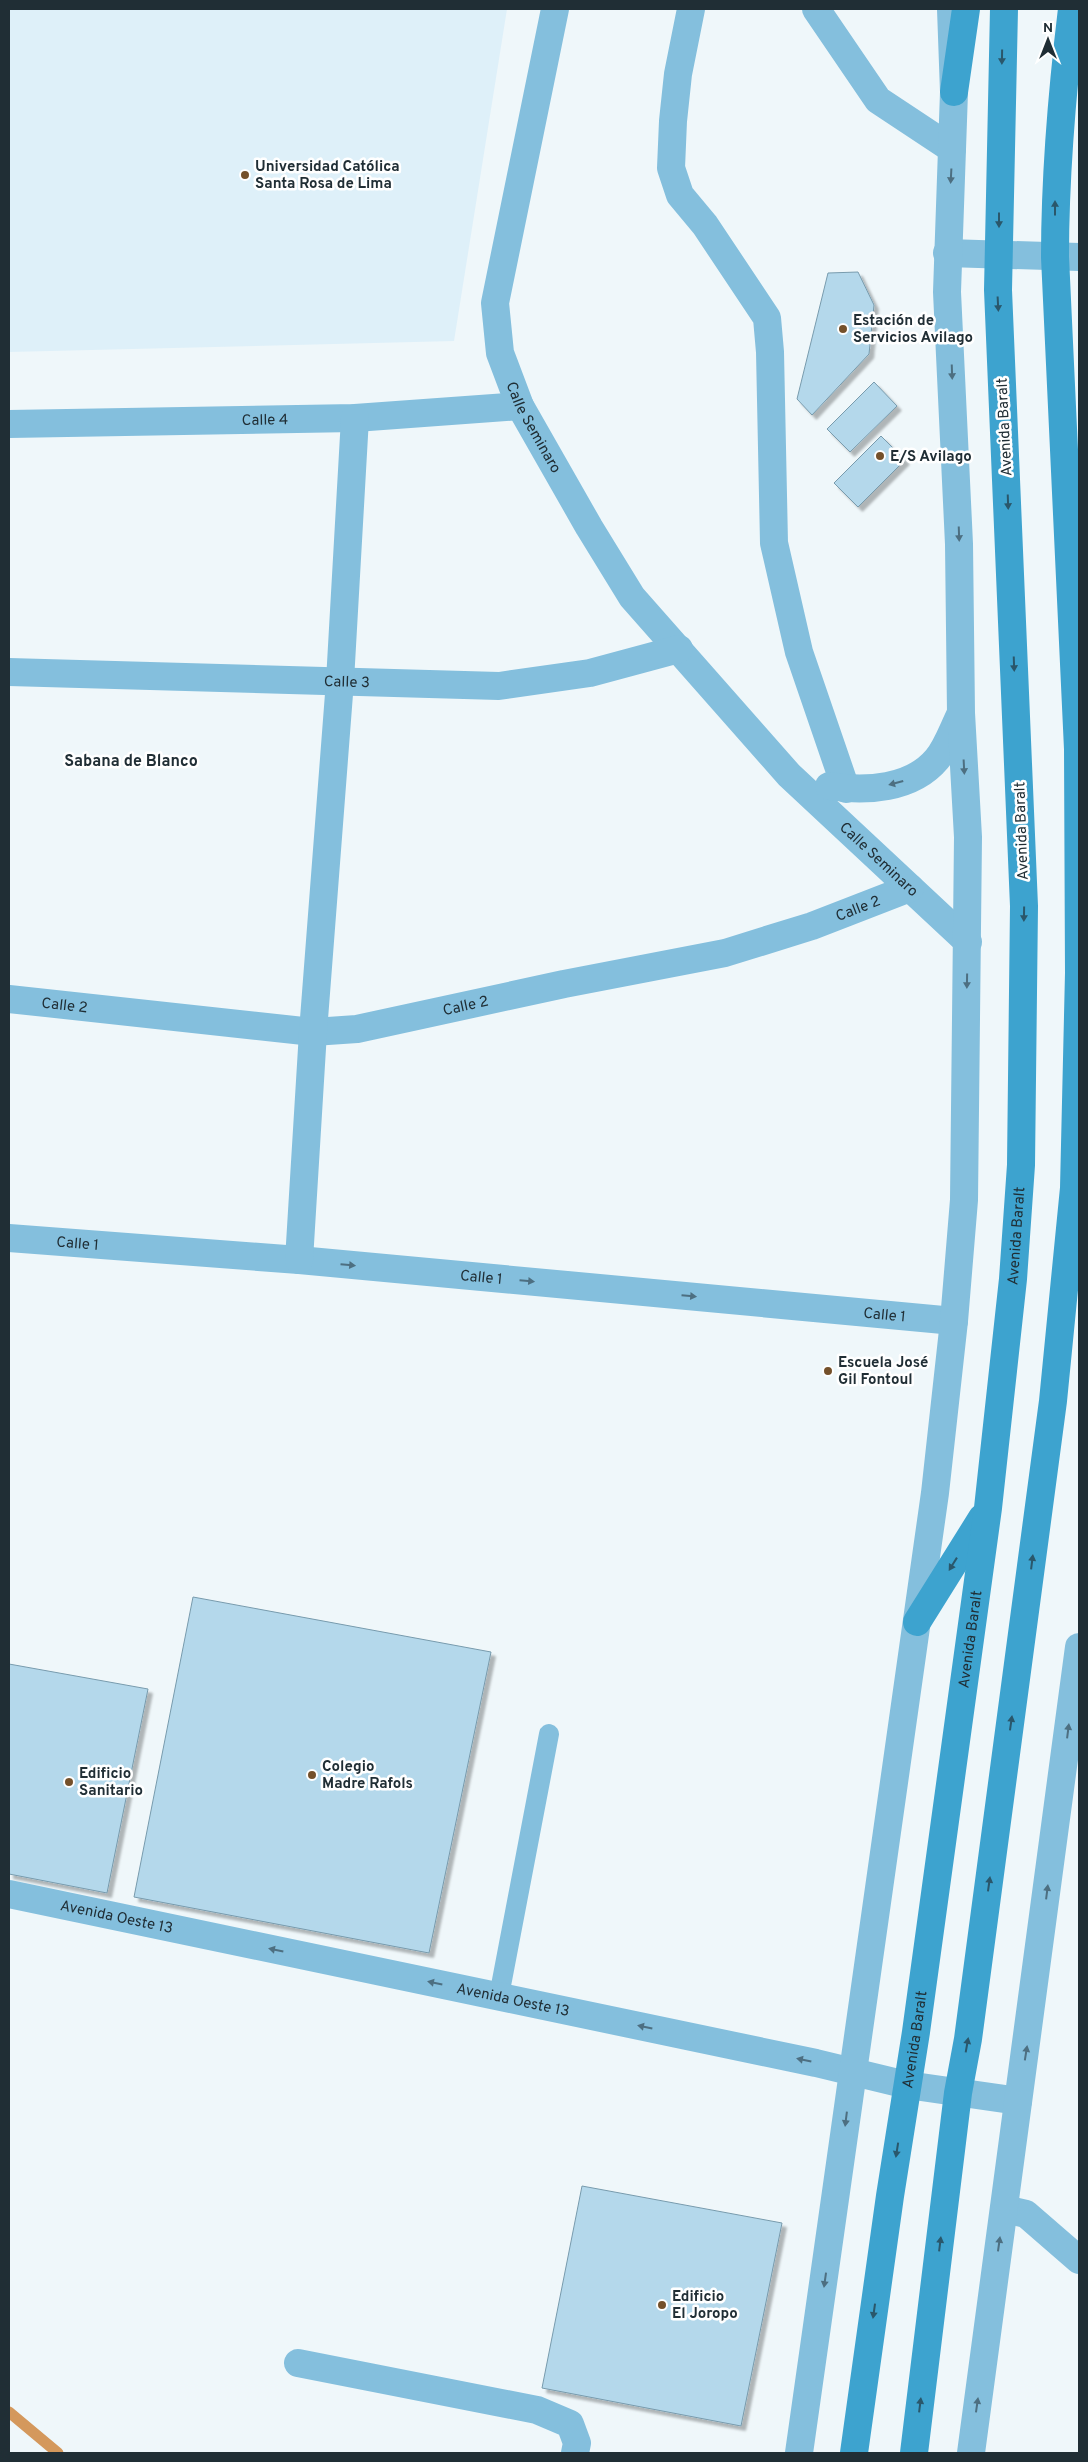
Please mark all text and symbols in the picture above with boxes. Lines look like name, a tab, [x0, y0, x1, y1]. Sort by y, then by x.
north arrow	[1023, 15, 1073, 65]
text: N	[1043, 20, 1053, 37]
one-way arrow	[998, 50, 1006, 66]
place label: Universidad Católica Santa Rosa de Lima	[255, 158, 400, 194]
one-way arrow	[946, 168, 954, 184]
marker: Universidad Católica Santa Rosa de Lima	[239, 169, 251, 181]
one-way arrow	[1051, 200, 1059, 216]
one-way arrow	[995, 212, 1003, 228]
one-way arrow	[995, 297, 1003, 313]
place label: Estación de Servicios Avilago	[853, 312, 973, 348]
marker: Estación de Servicios Avilago	[837, 323, 849, 335]
one-way arrow	[948, 364, 956, 380]
street label: Avenida Baralt	[993, 377, 1018, 477]
street label: Calle Seminaro	[501, 379, 564, 477]
street label: Calle 4	[242, 411, 288, 431]
place label: E/S Avilago	[890, 448, 972, 467]
marker: E/S Avilago	[874, 450, 886, 462]
one-way arrow	[1004, 494, 1012, 510]
one-way arrow	[955, 526, 963, 542]
one-way arrow	[1010, 656, 1018, 672]
street label: Calle 3	[323, 673, 370, 693]
district label: Sabana de Blanco	[64, 752, 198, 772]
one-way arrow	[961, 759, 969, 775]
one-way arrow	[888, 780, 903, 788]
street label: Avenida Baralt	[1011, 781, 1034, 880]
street label: Calle Seminaro	[835, 819, 922, 902]
street label: Calle 2	[833, 892, 883, 927]
one-way arrow	[1020, 906, 1028, 922]
one-way arrow	[963, 974, 971, 990]
street label: Calle 2	[441, 993, 491, 1021]
street label: Calle 2	[40, 995, 89, 1018]
street label: Avenida Baralt	[1004, 1186, 1030, 1286]
street label: Calle 1	[56, 1234, 100, 1256]
one-way arrow	[340, 1261, 356, 1269]
street label: Calle 1	[459, 1267, 503, 1290]
one-way arrow	[520, 1278, 536, 1286]
one-way arrow	[681, 1293, 697, 1301]
street label: Calle 1	[862, 1305, 907, 1327]
place label: Escuela José Gil Fontoul	[838, 1354, 928, 1390]
marker: Escuela José Gil Fontoul	[822, 1365, 834, 1377]
one-way arrow	[1028, 1554, 1036, 1570]
one-way arrow	[949, 1558, 958, 1571]
street label: Avenida Baralt	[955, 1589, 988, 1690]
one-way arrow	[1007, 1715, 1015, 1731]
one-way arrow	[1064, 1723, 1072, 1739]
place label: Colegio Madre Rafols	[322, 1758, 413, 1794]
place label: Edificio Sanitario	[79, 1765, 143, 1801]
marker: Colegio Madre Rafols	[306, 1769, 318, 1781]
marker: Edificio Sanitario	[63, 1776, 75, 1788]
one-way arrow	[985, 1876, 993, 1892]
one-way arrow	[1043, 1884, 1051, 1900]
street label: Avenida Oeste 13	[58, 1897, 174, 1939]
one-way arrow	[267, 1945, 283, 1953]
one-way arrow	[427, 1979, 443, 1987]
street label: Avenida Oeste 13	[455, 1980, 571, 2022]
street label: Avenida Baralt	[899, 1990, 933, 2090]
one-way arrow	[638, 2023, 653, 2031]
one-way arrow	[963, 2037, 971, 2053]
one-way arrow	[1022, 2045, 1030, 2061]
one-way arrow	[797, 2056, 812, 2064]
one-way arrow	[842, 2112, 850, 2128]
one-way arrow	[892, 2143, 900, 2159]
one-way arrow	[936, 2235, 944, 2251]
one-way arrow	[995, 2236, 1003, 2252]
one-way arrow	[820, 2273, 828, 2289]
place label: Edificio El Joropo	[672, 2288, 738, 2324]
marker: Edificio El Joropo	[656, 2299, 668, 2311]
one-way arrow	[869, 2303, 877, 2319]
one-way arrow	[916, 2397, 924, 2413]
one-way arrow	[974, 2397, 982, 2413]

